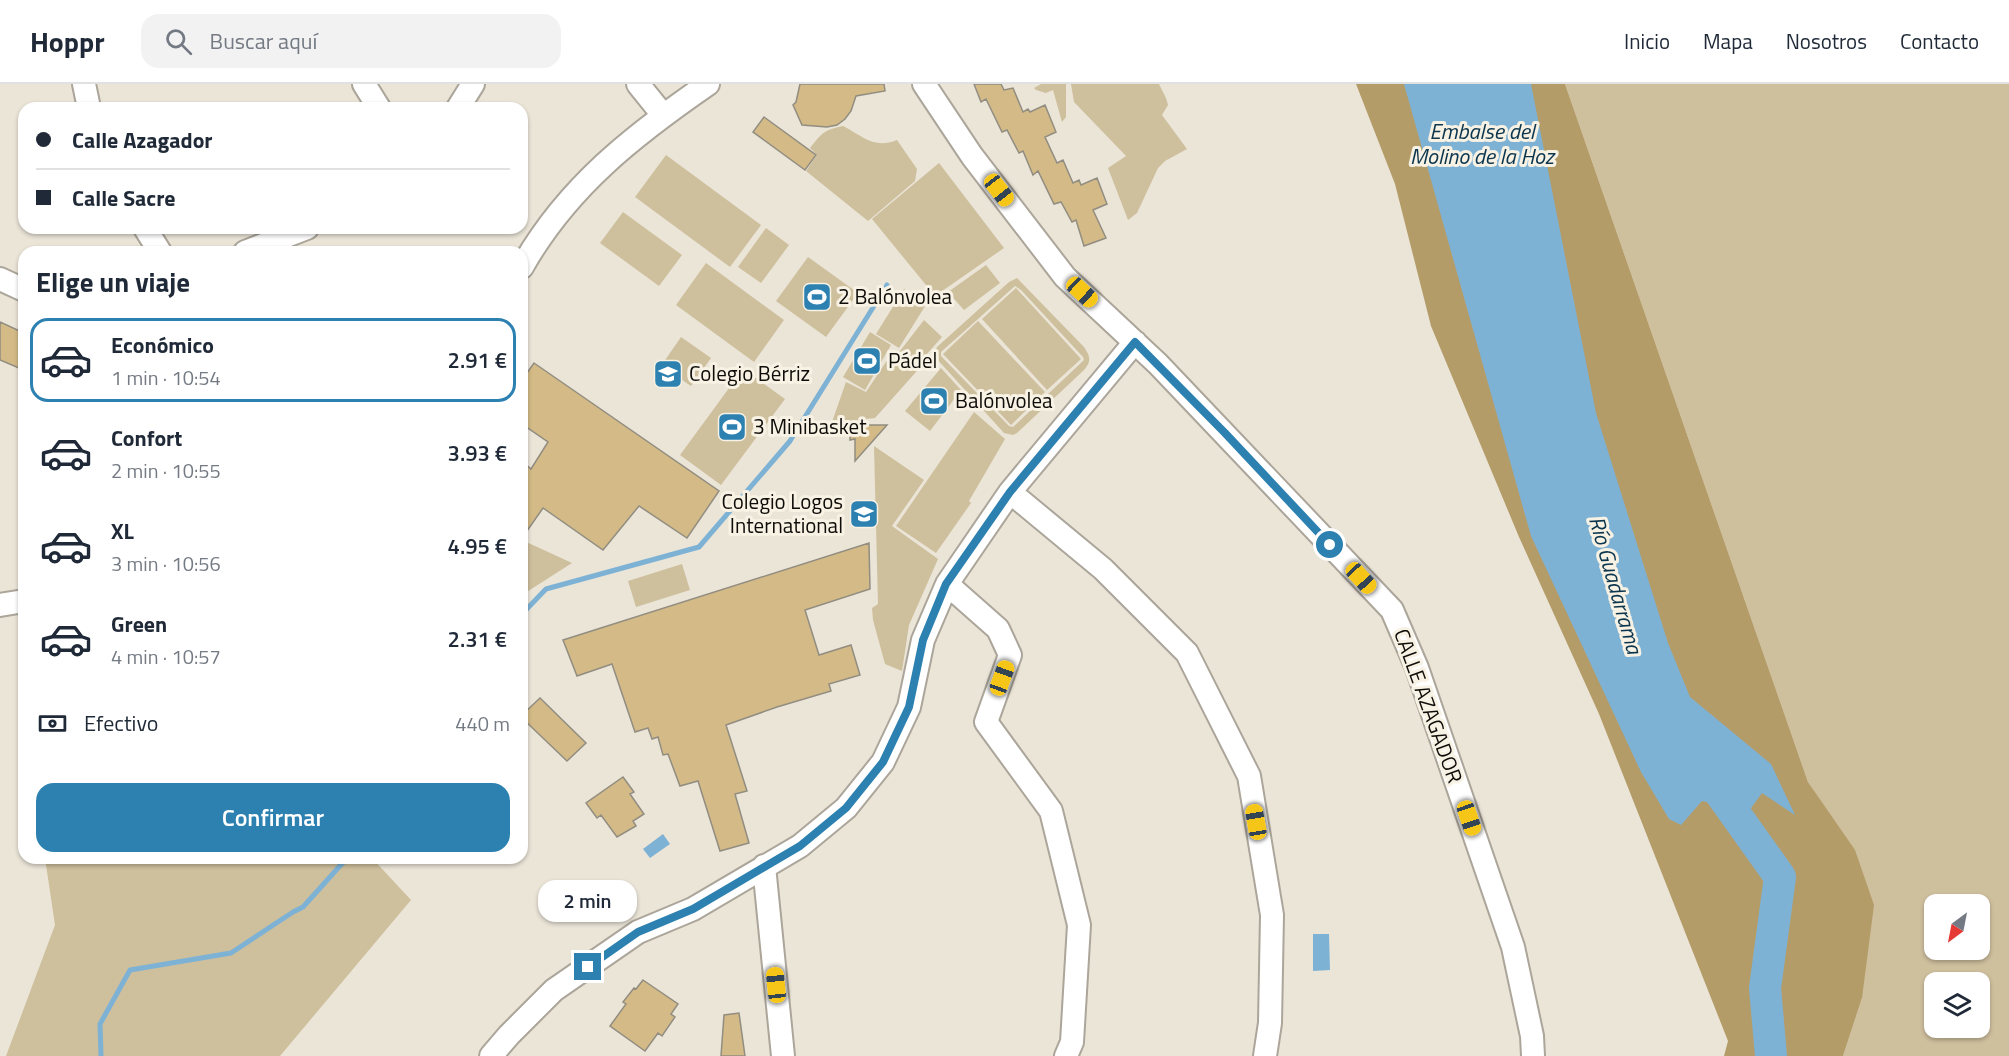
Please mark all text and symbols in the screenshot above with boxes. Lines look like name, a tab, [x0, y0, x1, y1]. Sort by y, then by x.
search box	[141, 14, 561, 68]
text: Hoppr	[30, 20, 105, 63]
text: Buscar aquí	[210, 24, 317, 58]
icon: search	[162, 25, 195, 58]
text: Inicio	[1624, 25, 1670, 57]
text: Mapa	[1703, 25, 1753, 57]
text: Nosotros	[1786, 25, 1867, 57]
text: Contacto	[1900, 25, 1979, 57]
water label: Embalse del Molino de la Hoz	[1410, 114, 1556, 173]
text: Calle Azagador	[72, 123, 213, 157]
car	[981, 170, 1017, 210]
text: Calle Sacre	[72, 181, 176, 215]
text: Elige un viaje	[36, 261, 190, 302]
car	[1063, 273, 1101, 311]
place label: 2 Balónvolea	[838, 280, 952, 312]
sports icon: 2 Balónvolea	[801, 281, 833, 313]
text: Económico	[111, 328, 214, 362]
icon: car	[39, 333, 93, 387]
text: 2.91 €	[448, 343, 507, 377]
place label: Pádel	[888, 344, 937, 376]
sports icon: Pádel	[851, 345, 883, 377]
place label: Colegio Bérriz	[689, 357, 810, 389]
school or university icon: Colegio Bérriz	[652, 358, 684, 390]
text: 1 min · 10:54	[111, 362, 221, 393]
place label: Balónvolea	[955, 384, 1053, 416]
sports icon: Balónvolea	[918, 385, 950, 417]
place label: 3 Minibasket	[753, 410, 867, 442]
sports icon: 3 Minibasket	[716, 411, 748, 443]
text: Confort	[111, 421, 182, 455]
icon: car	[39, 426, 93, 480]
text: 3.93 €	[448, 436, 507, 470]
text: 2 min · 10:55	[111, 455, 221, 486]
place label: Colegio Logos International	[721, 485, 843, 541]
school or university icon: Colegio Logos International	[848, 498, 880, 530]
water label: Río Guadarrama	[1580, 512, 1652, 660]
text: XL	[111, 514, 134, 548]
icon: car	[39, 519, 93, 573]
text: 4.95 €	[448, 529, 507, 563]
route start	[1316, 531, 1343, 558]
text: 3 min · 10:56	[111, 548, 221, 579]
car	[1342, 559, 1380, 597]
text: Green	[111, 607, 167, 641]
icon: car	[39, 612, 93, 666]
text: 2.31 €	[448, 622, 507, 656]
street label: CALLE AZAGADOR	[1386, 624, 1472, 787]
text: 4 min · 10:57	[111, 641, 221, 672]
car	[987, 658, 1017, 698]
text: Efectivo	[84, 706, 158, 740]
icon: cash	[36, 707, 69, 740]
text: 440 m	[455, 708, 510, 739]
button: Confirmar	[36, 783, 510, 852]
car	[1455, 798, 1483, 838]
car	[1244, 803, 1268, 841]
callout: 2 min	[538, 880, 638, 922]
text: 2 min	[563, 885, 612, 916]
north arrow	[1924, 894, 1990, 960]
map controls	[1924, 894, 1990, 1038]
route end	[574, 953, 601, 980]
car	[765, 966, 787, 1004]
button: layers	[1924, 972, 1990, 1038]

